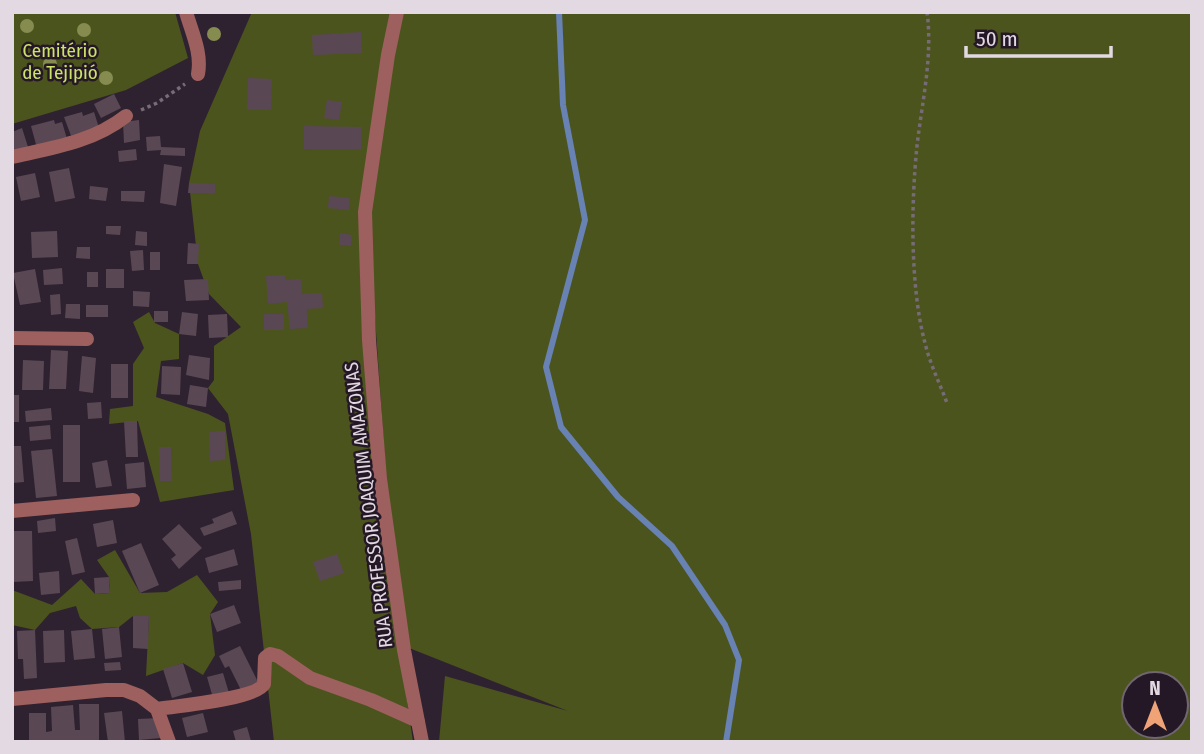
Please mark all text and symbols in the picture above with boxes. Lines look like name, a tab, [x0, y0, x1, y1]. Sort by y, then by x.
scale bar	[966, 14, 1111, 58]
text: 50 m	[976, 26, 1018, 52]
park label: Cemitério de Tejipió	[22, 39, 98, 84]
street label: RUA PROFESSOR JOAQUIM AMAZONAS	[340, 361, 397, 649]
north arrow	[1120, 670, 1190, 740]
text: N	[1149, 677, 1161, 700]

